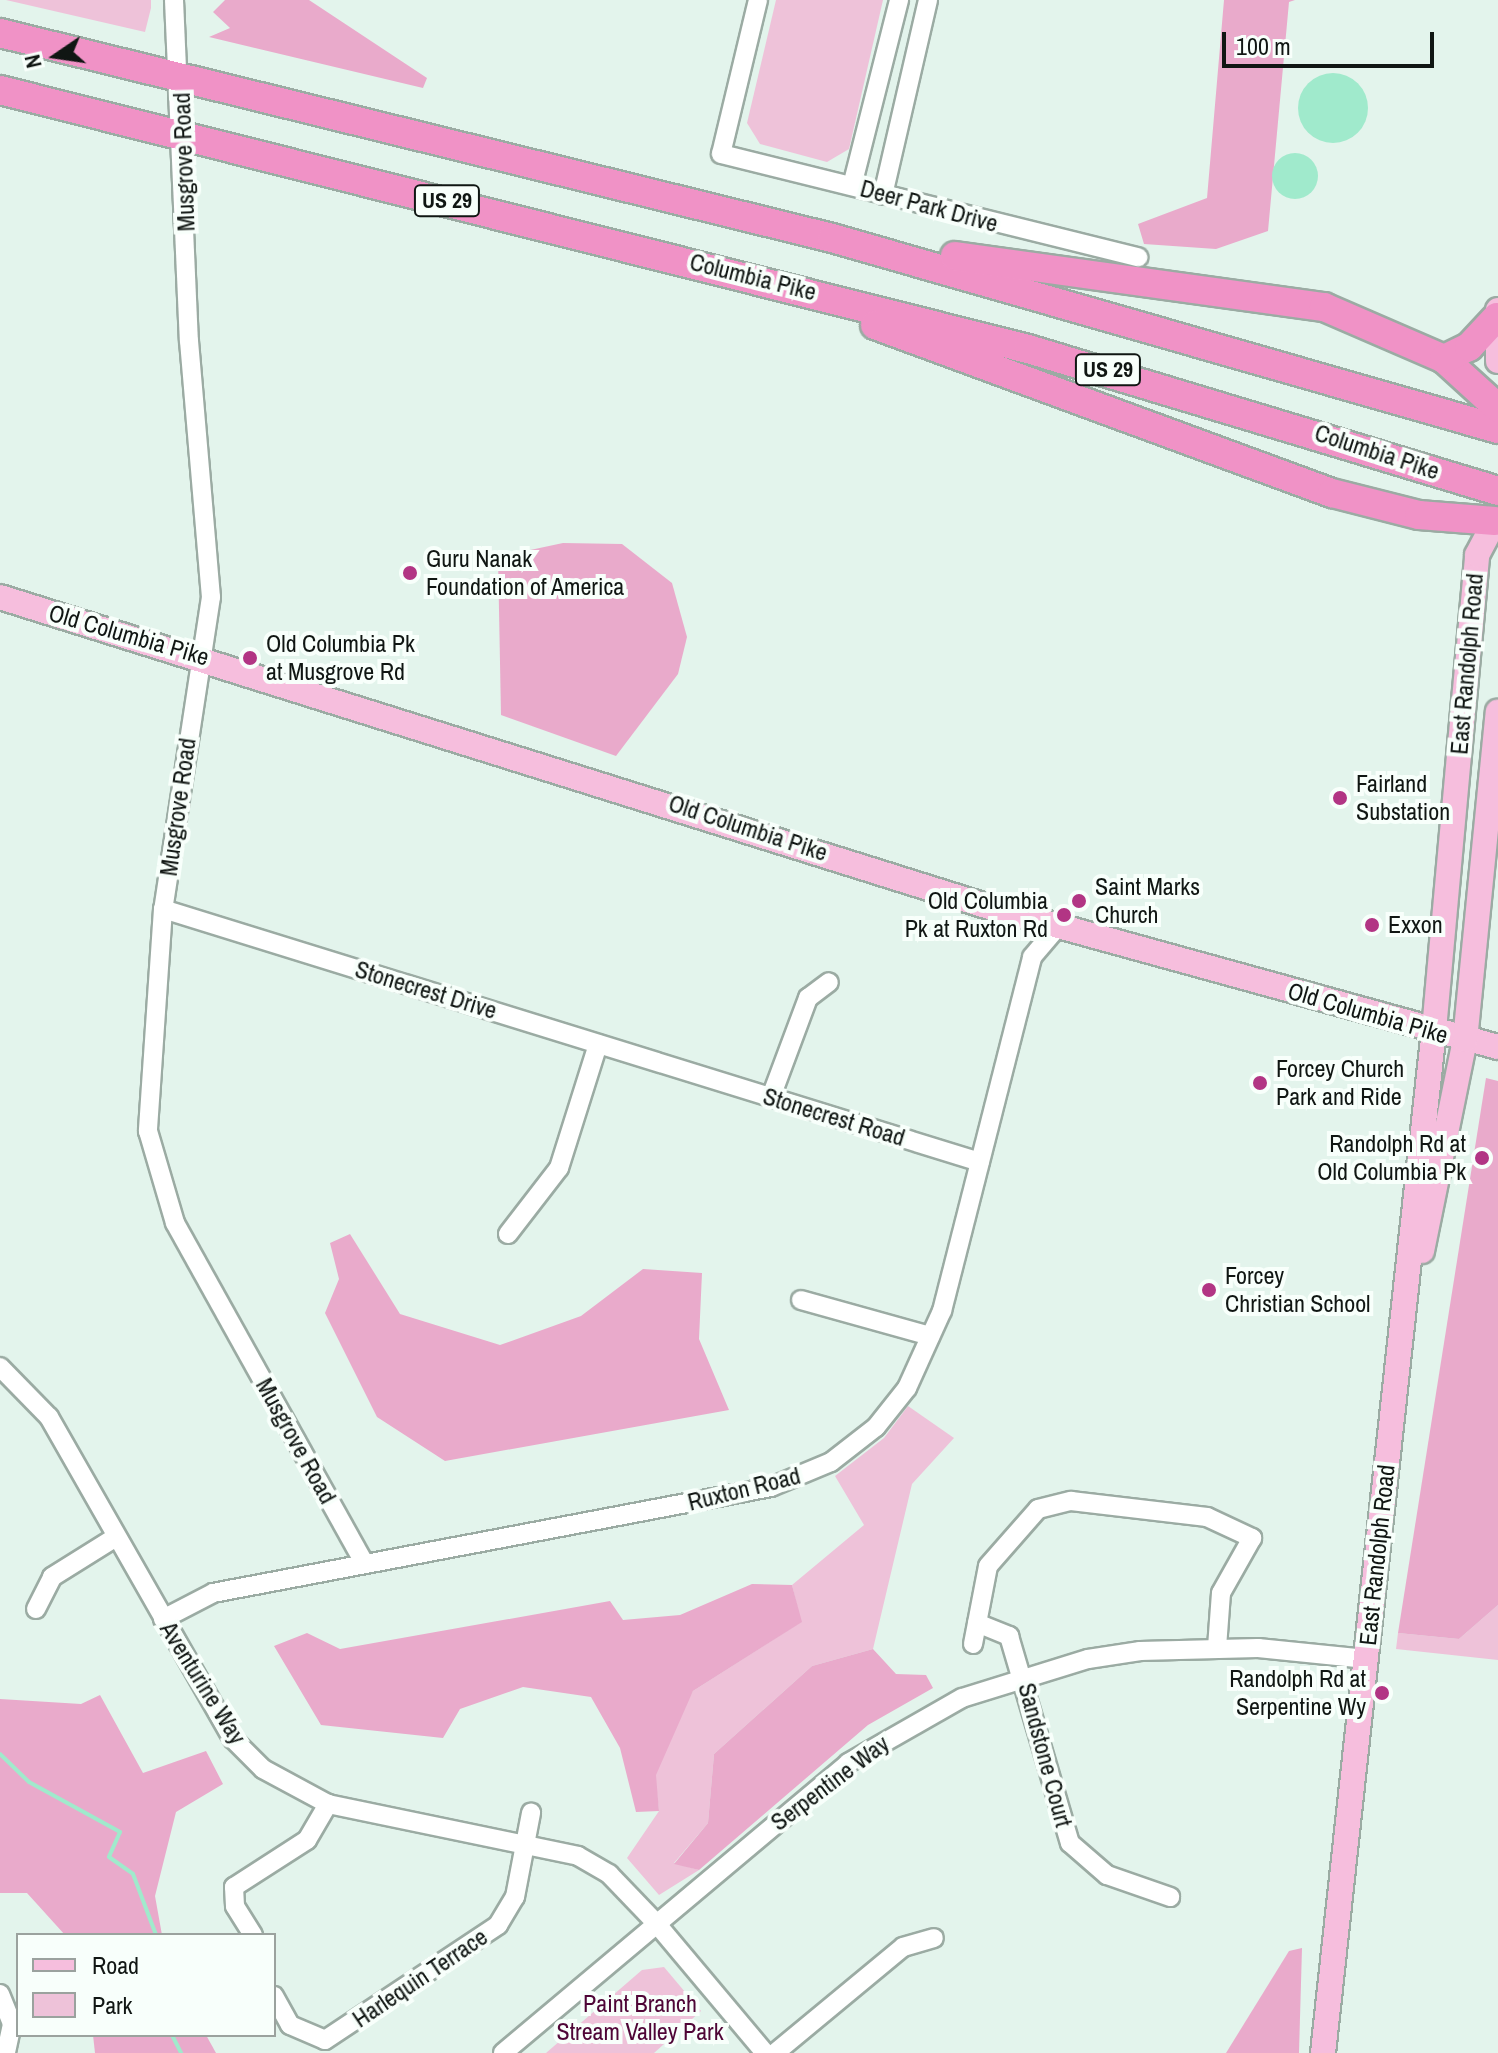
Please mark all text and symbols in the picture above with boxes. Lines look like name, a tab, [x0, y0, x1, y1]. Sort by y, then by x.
north arrow	[16, 16, 96, 96]
scale bar	[1226, 16, 1438, 66]
text: 100 m	[1236, 30, 1291, 62]
text: N	[17, 52, 49, 71]
street label: Musgrove Road	[167, 92, 201, 232]
street label: Deer Park Drive	[857, 174, 1001, 238]
road number: US 29	[413, 183, 481, 219]
street label: Columbia Pike	[687, 247, 819, 307]
road number: US 29	[1074, 352, 1142, 388]
street label: Columbia Pike	[1311, 418, 1443, 486]
place label: Guru Nanak Foundation of America	[426, 545, 625, 601]
marker: Guru Nanak Foundation of America	[401, 564, 419, 582]
street label: East Randolph Road	[1445, 572, 1489, 756]
street label: Old Columbia Pike	[46, 598, 212, 672]
place label: Old Columbia Pk at Musgrove Rd	[266, 630, 415, 686]
marker: Old Columbia Pk at Musgrove Rd	[241, 649, 259, 667]
street label: Musgrove Road	[154, 736, 202, 878]
place label: Fairland Substation	[1356, 770, 1450, 826]
street label: Old Columbia Pike	[665, 789, 831, 867]
marker: Fairland Substation	[1331, 789, 1349, 807]
place label: Saint Marks Church	[1095, 873, 1200, 929]
place label: Old Columbia Pk at Ruxton Rd	[905, 887, 1048, 943]
marker: Saint Marks Church	[1070, 892, 1088, 910]
marker: Old Columbia Pk at Ruxton Rd	[1055, 906, 1073, 924]
place label: Exxon	[1388, 911, 1443, 939]
marker: Exxon	[1363, 916, 1381, 934]
street label: Stonecrest Drive	[352, 955, 500, 1025]
street label: Old Columbia Pike	[1285, 976, 1451, 1050]
place label: Forcey Church Park and Ride	[1276, 1055, 1404, 1111]
marker: Forcey Church Park and Ride	[1251, 1074, 1269, 1092]
street label: Stonecrest Road	[760, 1082, 908, 1152]
place label: Randolph Rd at Old Columbia Pk	[1317, 1130, 1466, 1186]
marker: Randolph Rd at Old Columbia Pk	[1473, 1149, 1491, 1167]
place label: Forcey Christian School	[1225, 1262, 1370, 1318]
marker: Forcey Christian School	[1200, 1281, 1218, 1299]
street label: Musgrove Road	[250, 1373, 342, 1509]
street label: Ruxton Road	[685, 1461, 803, 1517]
street label: East Randolph Road	[1353, 1463, 1401, 1647]
street label: Aventurine Way	[154, 1616, 252, 1750]
place label: Randolph Rd at Serpentine Wy	[1229, 1665, 1366, 1721]
street label: Sandstone Court	[1012, 1680, 1078, 1830]
marker: Randolph Rd at Serpentine Wy	[1373, 1684, 1391, 1702]
street label: Serpentine Way	[765, 1729, 895, 1837]
street label: Harlequin Terrace	[347, 1922, 493, 2034]
legend	[16, 1933, 276, 2037]
text: Road	[92, 1949, 139, 1981]
text: Park	[92, 1989, 132, 2021]
park label: Paint Branch Stream Valley Park	[557, 1990, 723, 2046]

